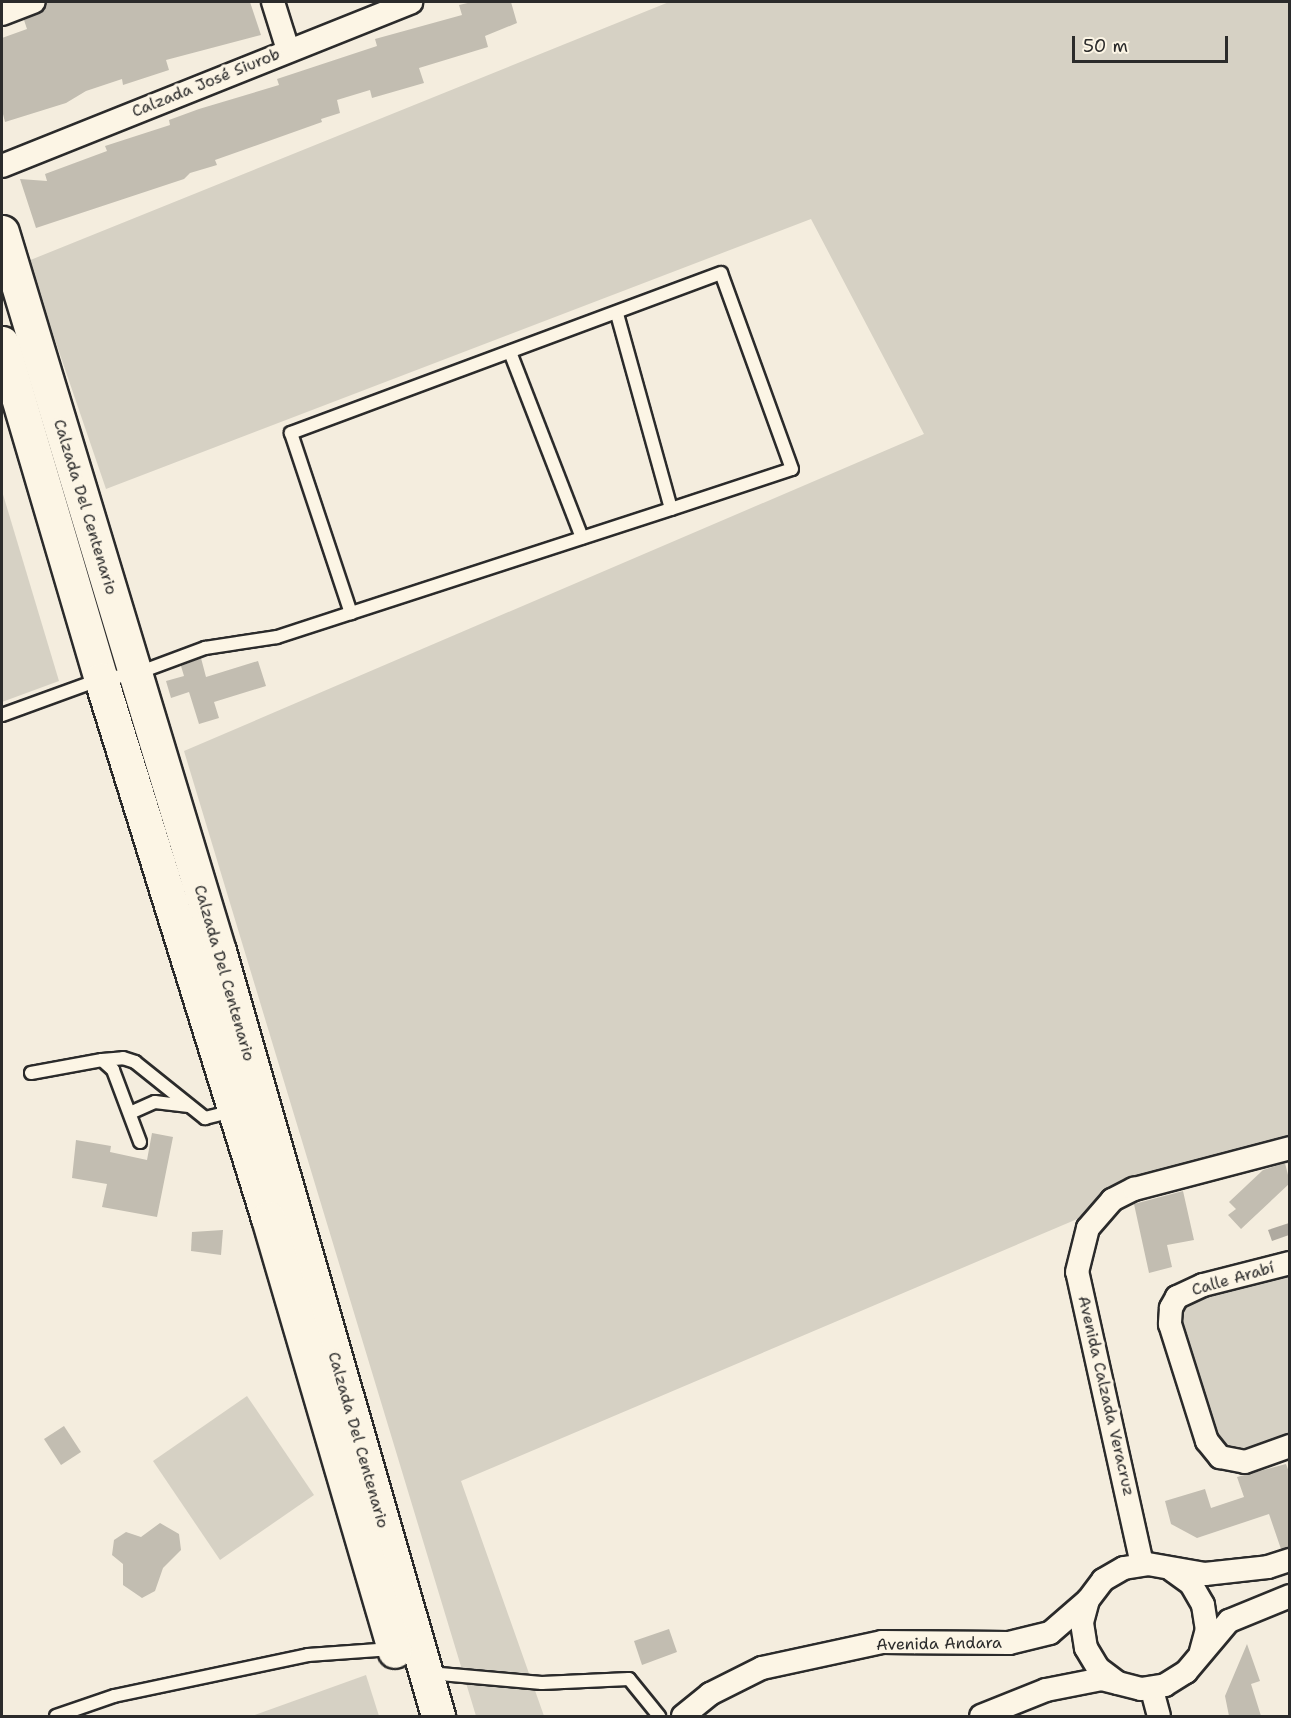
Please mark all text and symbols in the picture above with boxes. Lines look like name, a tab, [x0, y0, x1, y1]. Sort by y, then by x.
scale bar	[1075, 24, 1231, 62]
text: 50 m	[1083, 34, 1128, 58]
street label: Calzada José Siurob	[129, 44, 283, 122]
street label: Calzada Del Centenario	[49, 417, 121, 597]
street label: Calzada Del Centenario	[190, 883, 258, 1063]
street label: Calle Arabí	[1189, 1258, 1277, 1300]
street label: Avenida Calzada Veracruz	[1074, 1294, 1138, 1498]
street label: Calzada Del Centenario	[324, 1350, 392, 1530]
street label: Avenida Andara	[876, 1633, 1002, 1655]

